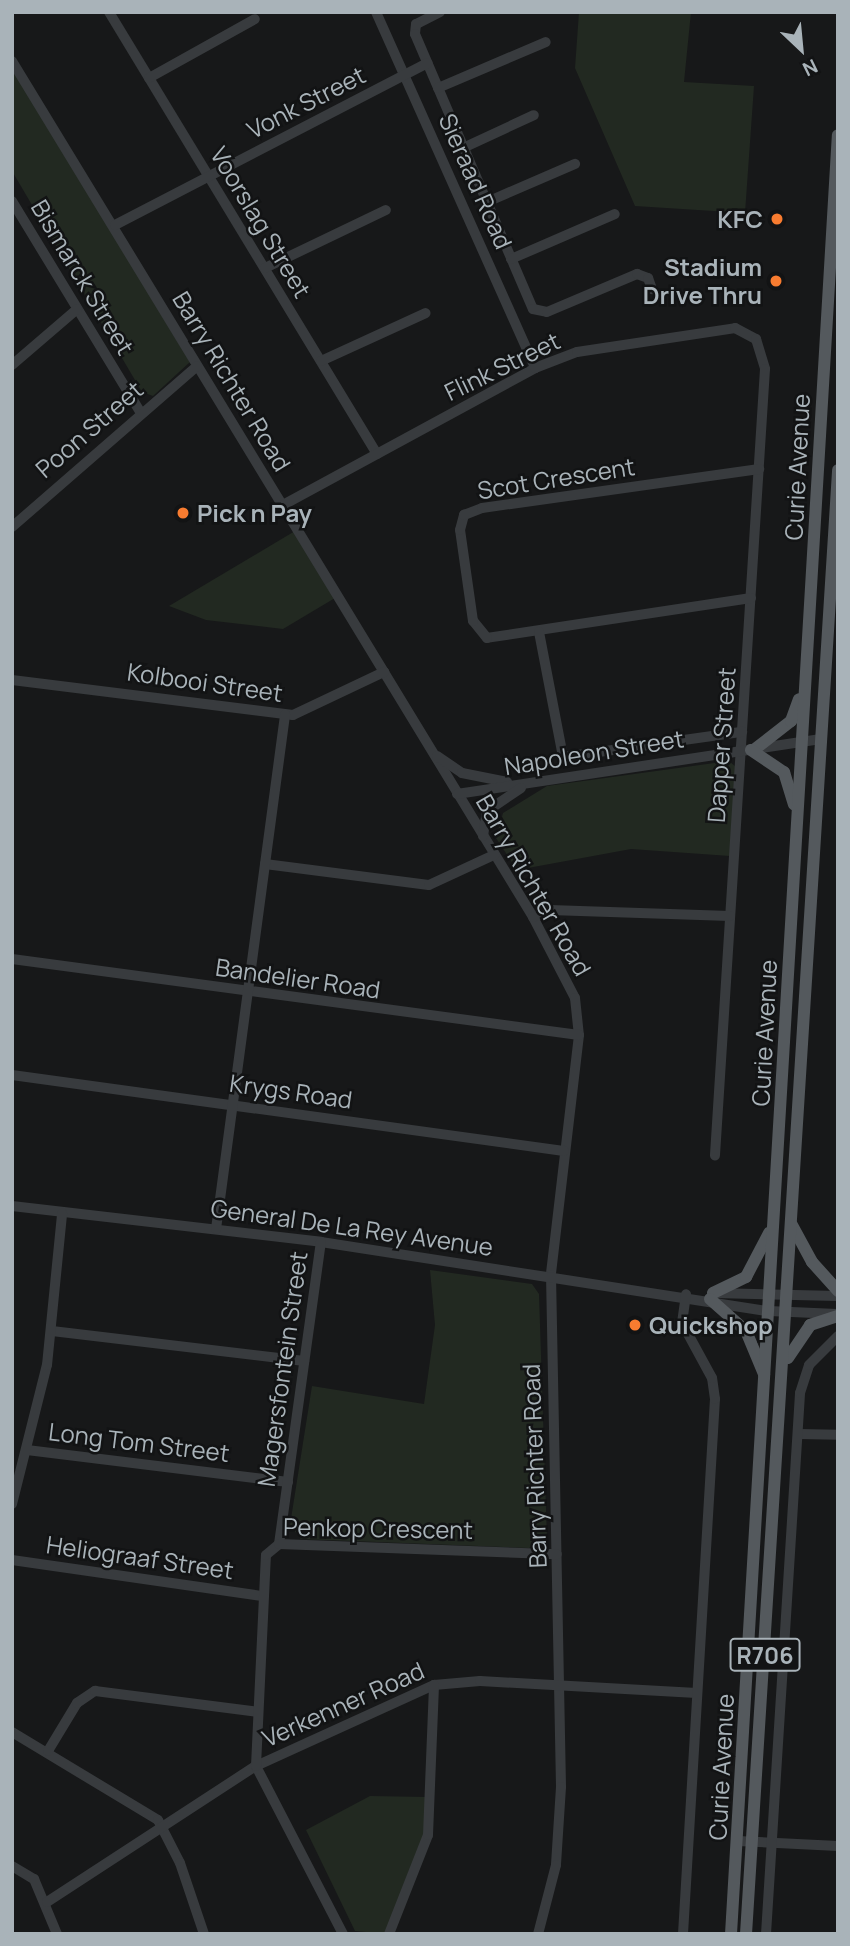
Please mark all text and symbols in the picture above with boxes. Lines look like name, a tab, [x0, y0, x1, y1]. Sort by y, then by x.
north arrow	[766, 14, 836, 84]
text: N	[798, 53, 822, 83]
street label: Vonk Street	[242, 60, 370, 144]
street label: Sieraad Road	[433, 109, 519, 253]
street label: Voorslag Street	[205, 141, 317, 303]
street label: Bismarck Street	[25, 194, 141, 360]
place label: KFC	[717, 205, 763, 233]
marker: KFC	[769, 211, 785, 227]
place label: Stadium Drive Thru	[643, 253, 762, 309]
marker: Stadium Drive Thru	[768, 273, 784, 289]
street label: Barry Richter Road	[167, 286, 297, 476]
street label: Flink Street	[440, 326, 564, 406]
street label: Poon Street	[30, 375, 148, 483]
street label: Curie Avenue	[779, 393, 815, 541]
street label: Scot Crescent	[475, 451, 637, 505]
place label: Pick n Pay	[197, 499, 312, 527]
marker: Pick n Pay	[175, 505, 191, 521]
street label: Kolbooi Street	[125, 657, 285, 707]
street label: Dapper Street	[701, 666, 741, 824]
street label: Napoleon Street	[502, 724, 686, 780]
street label: Barry Richter Road	[470, 789, 598, 981]
street label: Bandelier Road	[214, 952, 382, 1004]
street label: Curie Avenue	[746, 959, 782, 1107]
street label: Krygs Road	[228, 1068, 354, 1114]
street label: General De La Rey Avenue	[209, 1193, 495, 1261]
street label: Magersfontein Street	[251, 1250, 313, 1488]
place label: Quickshop	[649, 1311, 773, 1339]
marker: Quickshop	[627, 1317, 643, 1333]
street label: Barry Richter Road	[516, 1363, 552, 1569]
street label: Long Tom Street	[47, 1417, 231, 1467]
street label: Penkop Crescent	[283, 1512, 473, 1544]
street label: Heliograaf Street	[45, 1530, 235, 1584]
road number: R706	[728, 1636, 802, 1674]
street label: Verkenner Road	[258, 1655, 428, 1753]
street label: Curie Avenue	[703, 1693, 739, 1841]

